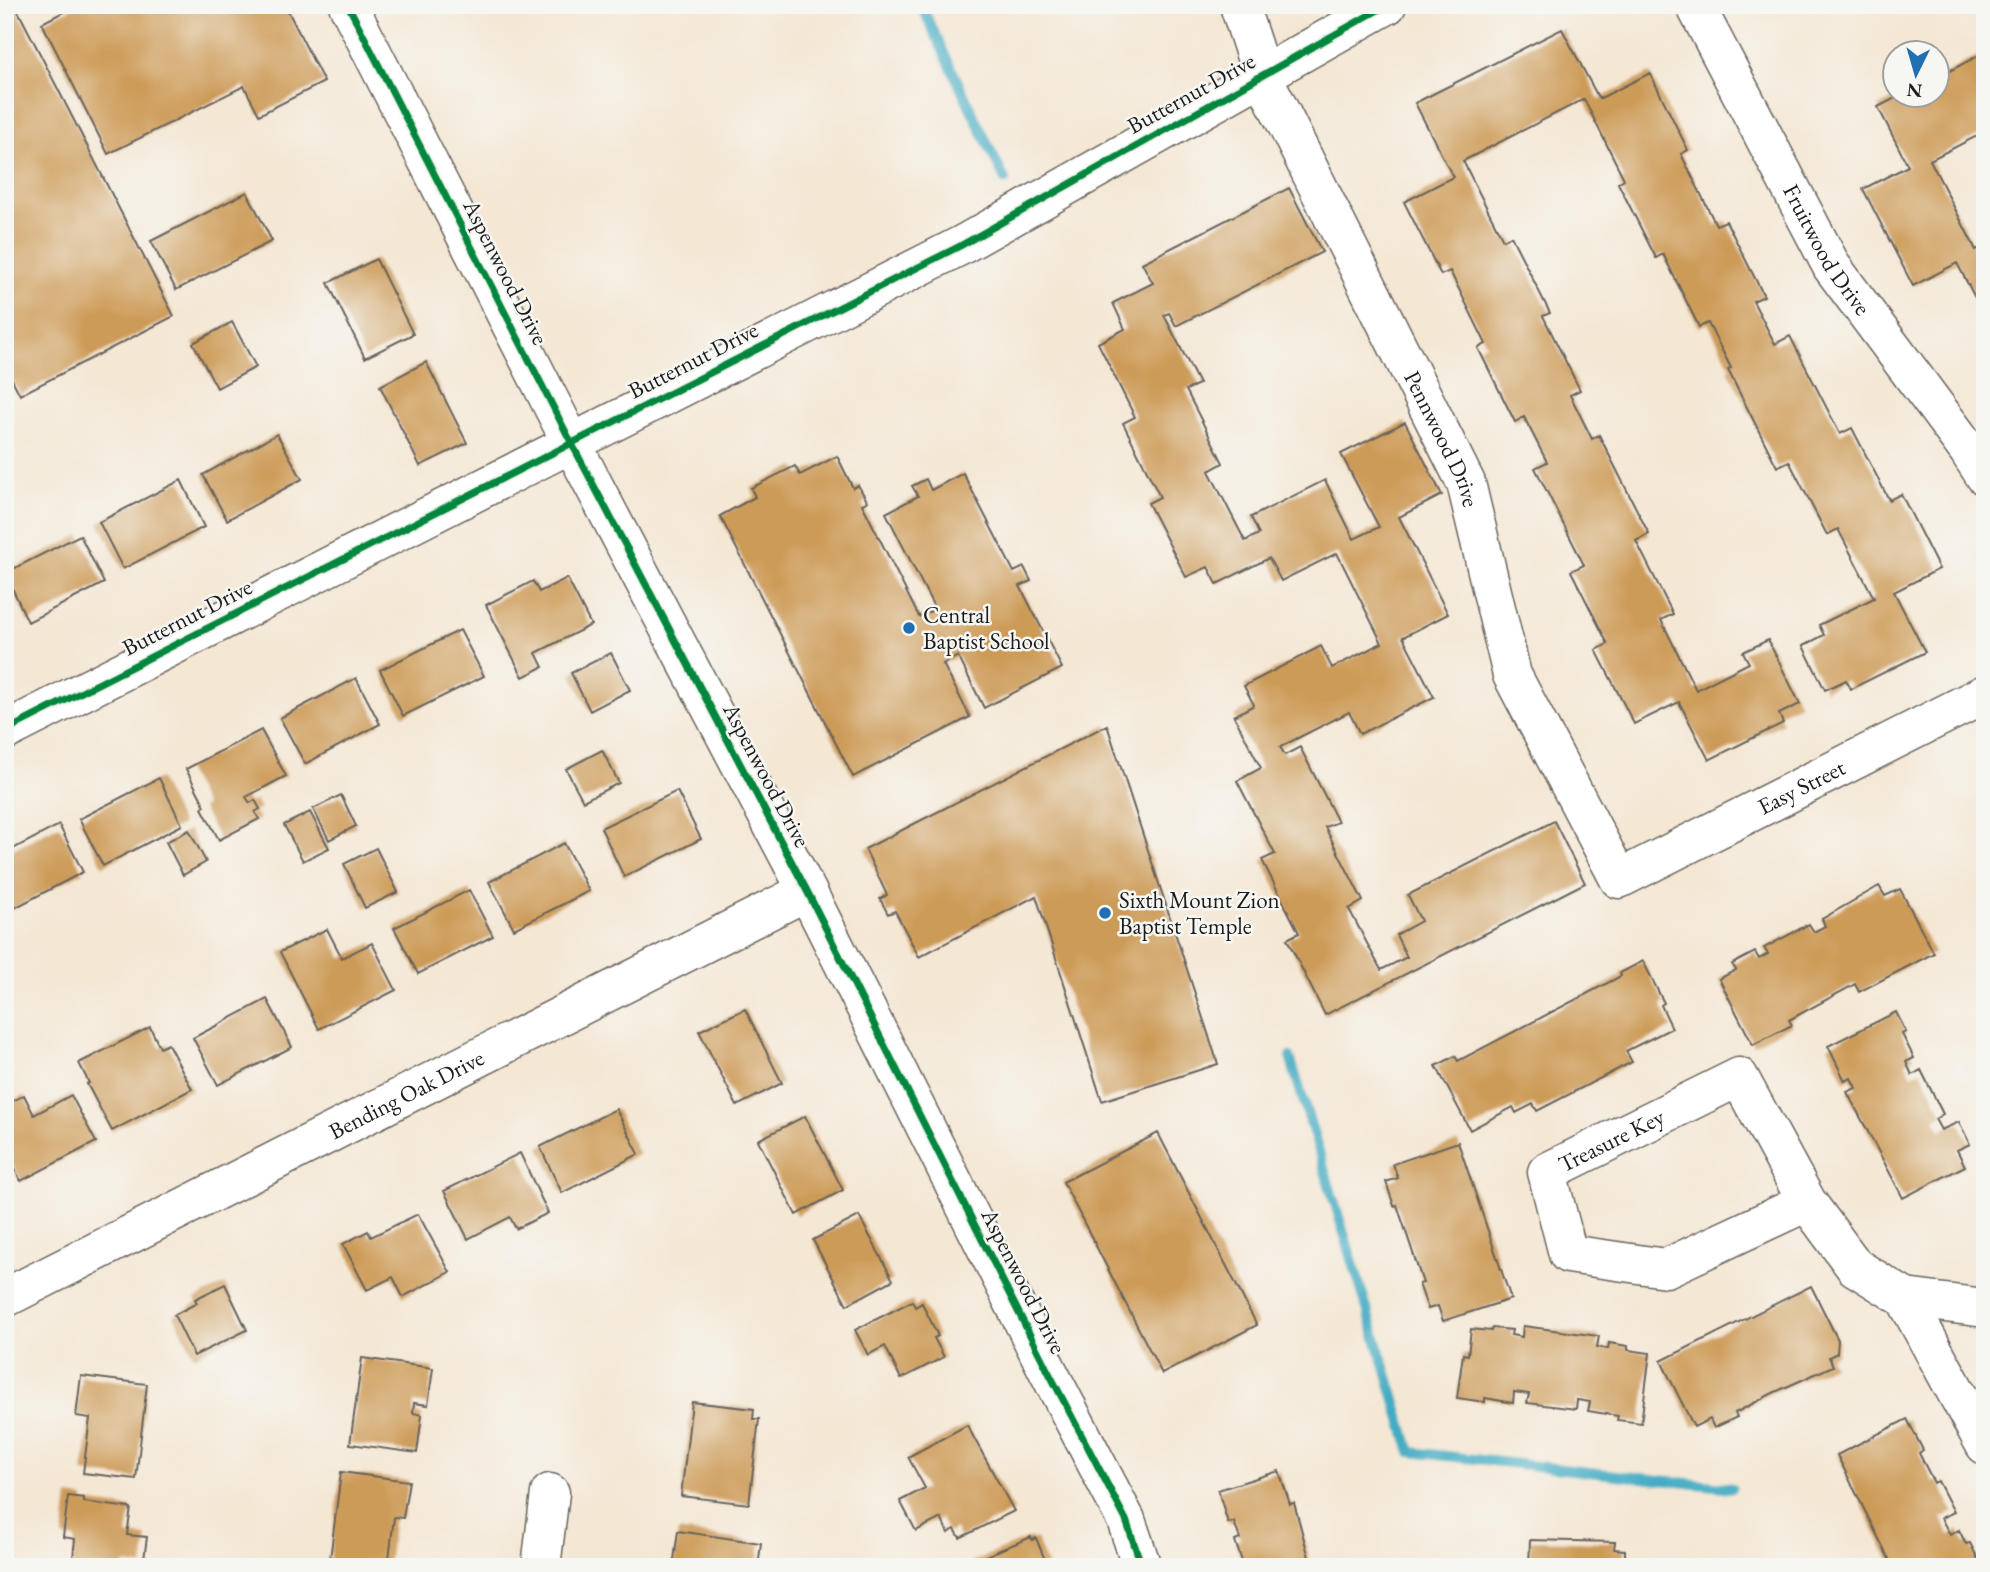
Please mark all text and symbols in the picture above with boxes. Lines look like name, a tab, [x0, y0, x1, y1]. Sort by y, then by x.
north arrow	[1882, 38, 1952, 108]
street label: Butternut Drive	[1122, 45, 1260, 141]
text: N	[1905, 77, 1923, 104]
street label: Fruitwood Drive	[1776, 179, 1878, 321]
street label: Aspenwood Drive	[456, 193, 556, 350]
street label: Butternut Drive	[623, 314, 763, 406]
street label: Pennwood Drive	[1397, 366, 1486, 510]
street label: Butternut Drive	[117, 571, 257, 663]
place label: Central Baptist School	[923, 600, 1050, 656]
marker: Central Baptist School	[901, 620, 917, 636]
street label: Aspenwood Drive	[716, 697, 818, 852]
street label: Easy Street	[1753, 752, 1851, 821]
place label: Sixth Mount Zion Baptist Temple	[1119, 885, 1280, 941]
marker: Sixth Mount Zion Baptist Temple	[1097, 905, 1113, 921]
street label: Bending Oak Drive	[324, 1042, 489, 1146]
street label: Treasure Key	[1553, 1101, 1670, 1179]
street label: Aspenwood Drive	[974, 1202, 1074, 1359]

